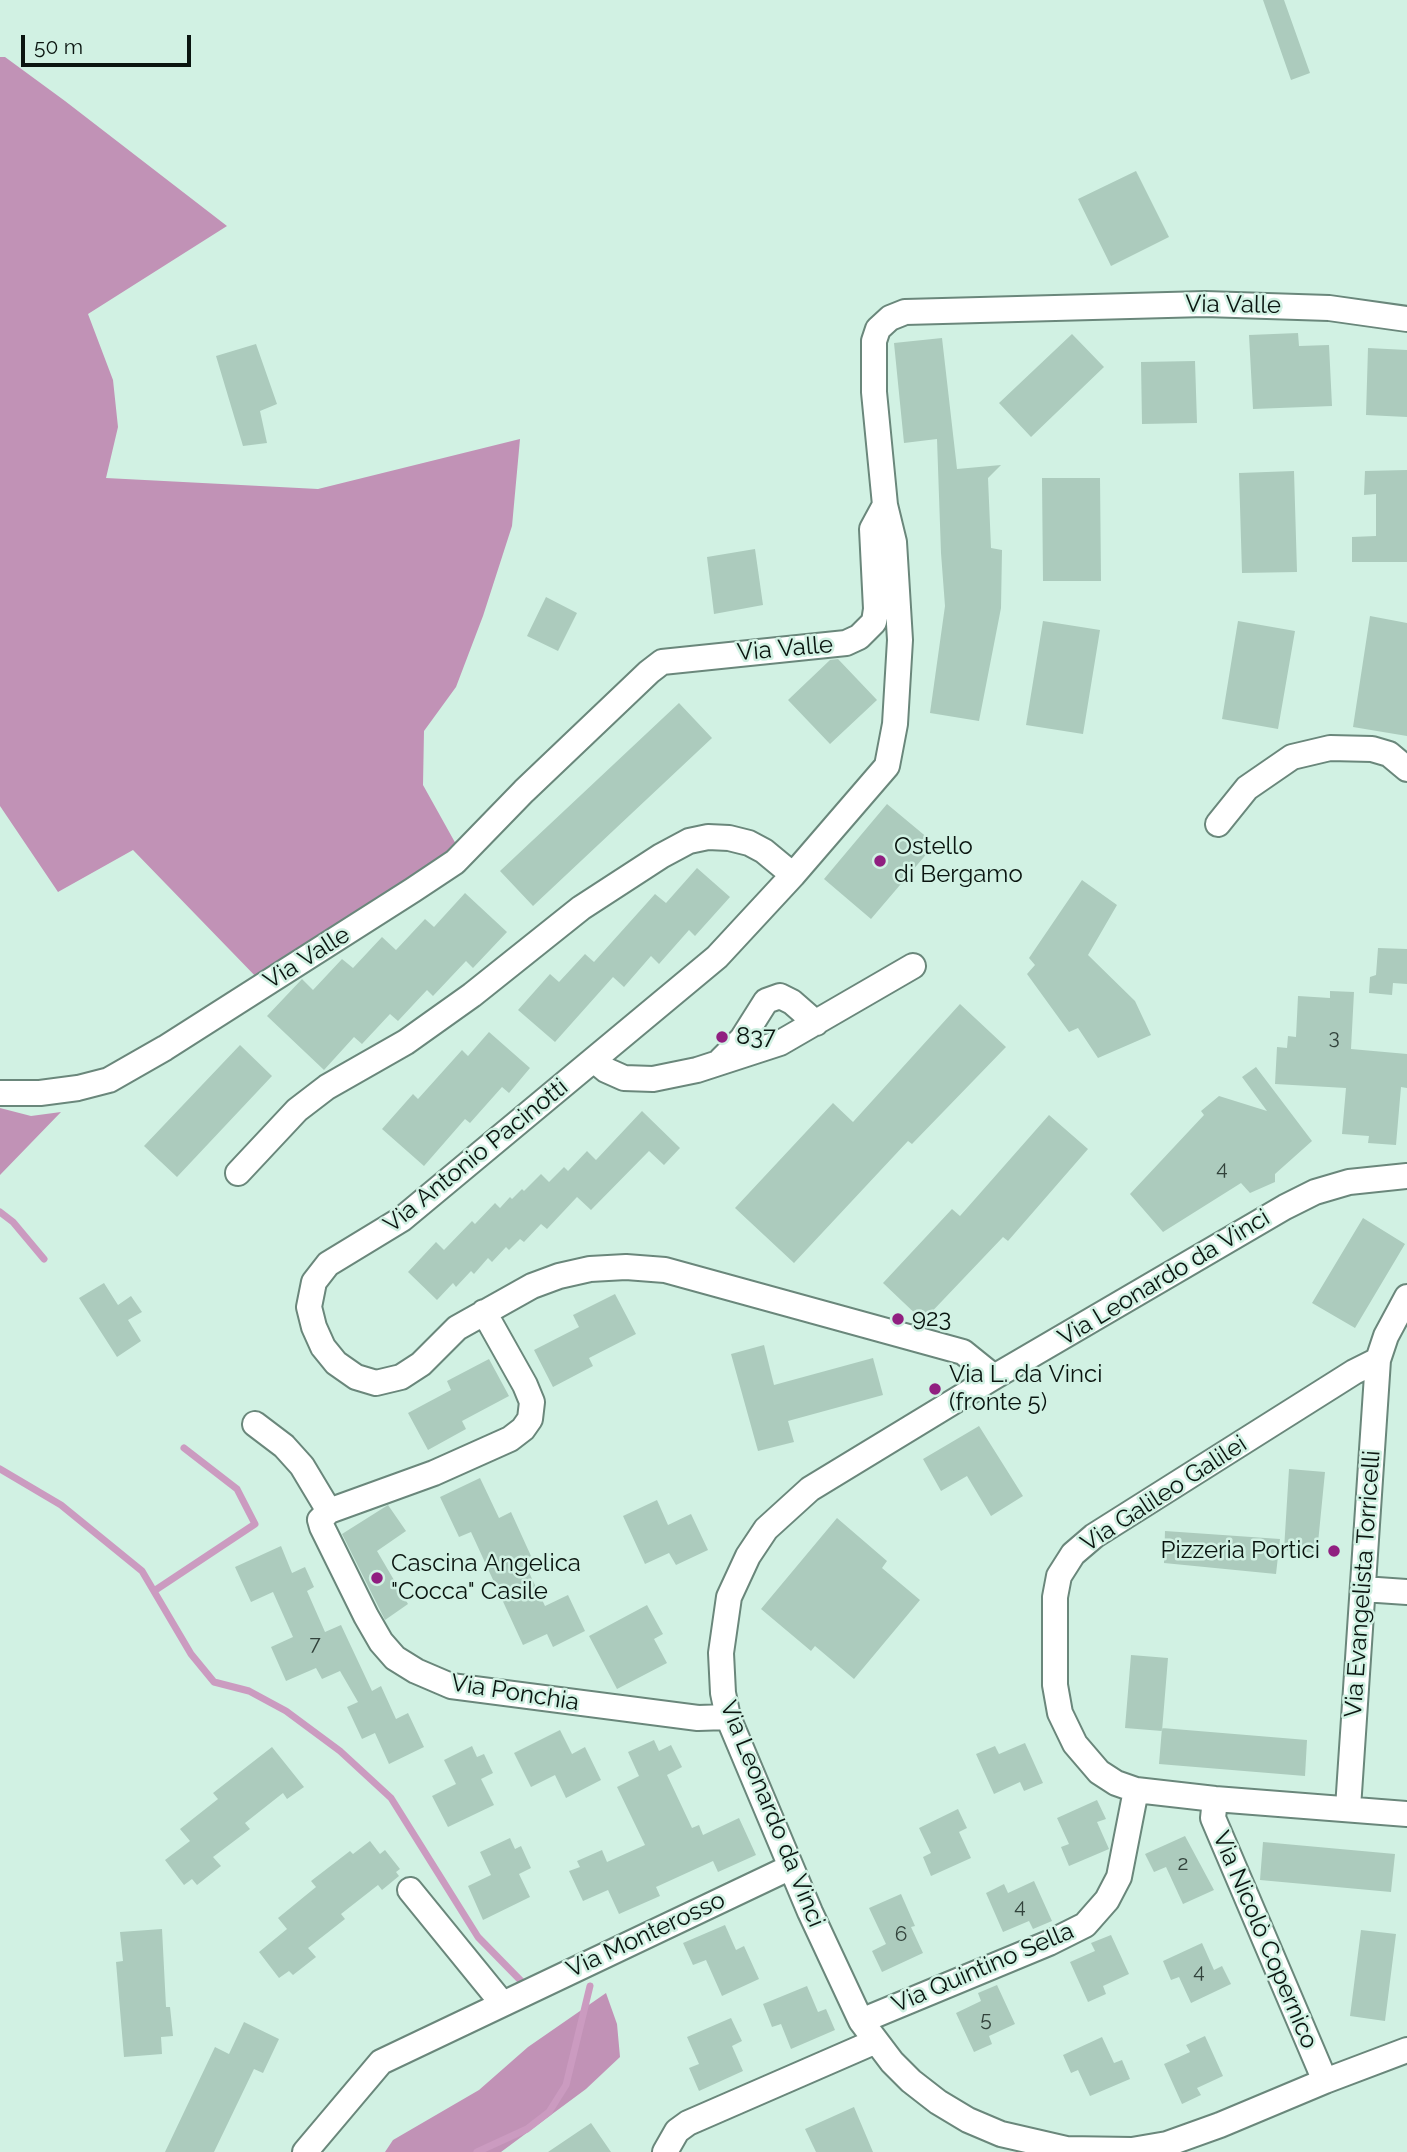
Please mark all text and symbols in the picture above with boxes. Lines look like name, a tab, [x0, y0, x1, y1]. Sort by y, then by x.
scale bar	[24, 21, 194, 65]
text: 50 m	[34, 34, 83, 59]
street label: Via Valle	[1185, 290, 1281, 320]
street label: Via Valle	[736, 630, 834, 668]
place label: Ostello di Bergamo	[894, 833, 1023, 889]
marker: Ostello di Bergamo	[872, 853, 888, 869]
street label: Via Valle	[259, 920, 355, 996]
place label: 837	[736, 1023, 776, 1051]
house number: 3	[1328, 1025, 1340, 1051]
marker: 837	[714, 1029, 730, 1045]
street label: Via Antonio Pacinotti	[378, 1073, 574, 1239]
house number: 4	[1216, 1156, 1228, 1182]
street label: Via Leonardo da Vinci	[1053, 1204, 1275, 1352]
place label: 923	[912, 1305, 951, 1333]
marker: 923	[890, 1311, 906, 1327]
place label: Via L. da Vinci (fronte 5)	[949, 1361, 1102, 1417]
marker: Via L. da Vinci (fronte 5)	[927, 1381, 943, 1397]
street label: Via Galileo Galilei	[1076, 1430, 1252, 1558]
street label: Via Evangelista Torricelli	[1339, 1449, 1387, 1719]
place label: Pizzeria Portici	[1160, 1537, 1320, 1565]
marker: Pizzeria Portici	[1326, 1543, 1342, 1559]
place label: Cascina Angelica "Cocca" Casile	[391, 1550, 581, 1606]
marker: Cascina Angelica "Cocca" Casile	[369, 1570, 385, 1586]
house number: 7	[309, 1631, 321, 1657]
street label: Via Ponchia	[449, 1669, 581, 1717]
street label: Via Leonardo da Vinci	[713, 1697, 831, 1931]
street label: Via Nicolò Copernico	[1206, 1827, 1324, 2053]
house number: 2	[1178, 1851, 1188, 1877]
street label: Via Monterosso	[562, 1886, 730, 1984]
house number: 4	[1014, 1894, 1026, 1920]
street label: Via Quintino Sella	[888, 1917, 1078, 2019]
house number: 6	[895, 1922, 907, 1948]
house number: 4	[1193, 1959, 1205, 1985]
house number: 5	[980, 2007, 992, 2033]

